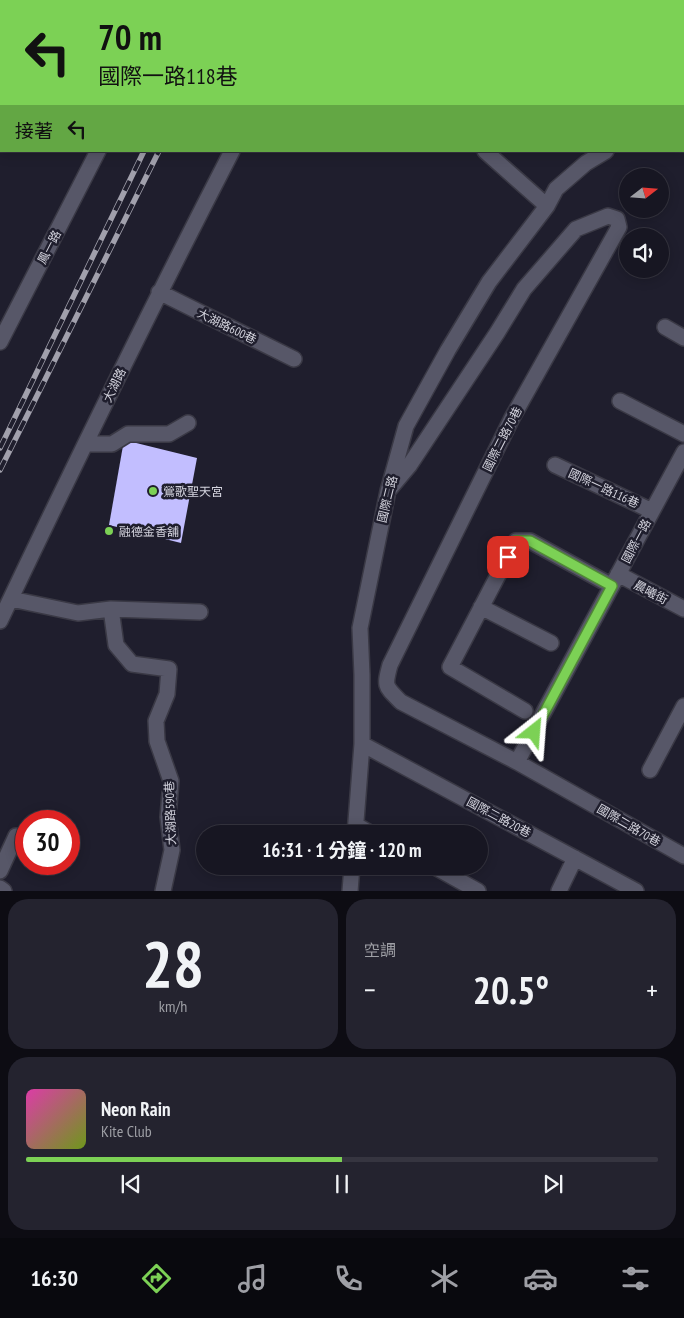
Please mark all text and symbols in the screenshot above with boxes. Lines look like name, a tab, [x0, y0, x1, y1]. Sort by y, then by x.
text: 70 m	[98, 14, 162, 60]
icon: left	[15, 20, 80, 85]
text: 國際一路118巷	[98, 62, 238, 90]
icon: left	[63, 115, 91, 143]
text: 接著	[15, 119, 53, 143]
north arrow	[619, 168, 669, 218]
map controls	[619, 168, 669, 278]
street label: 鳳一路	[34, 228, 64, 266]
button: sound	[619, 228, 669, 278]
street label: 大湖路600巷	[195, 305, 259, 347]
street label: 大湖路	[99, 366, 129, 404]
street label: 國際二路70巷	[479, 404, 525, 474]
street label: 國際一路116巷	[566, 465, 642, 511]
street label: 國際二路	[374, 474, 400, 524]
place label: 鶯歌聖天宮	[163, 484, 223, 499]
marker: 鶯歌聖天宮	[147, 485, 159, 497]
street label: 國際一路	[618, 516, 654, 566]
place label: 融德金香舖	[119, 524, 179, 539]
marker: 融德金香舖	[103, 525, 115, 537]
pin	[487, 536, 529, 578]
icon: arrive	[494, 543, 522, 571]
street label: 晨曦街	[632, 577, 670, 607]
position arrow	[507, 705, 559, 757]
street label: 大湖路590巷	[161, 781, 179, 845]
street label: 國際二路20巷	[464, 794, 534, 840]
street label: 國際二路70巷	[595, 801, 663, 849]
speed limit sign: 30	[15, 810, 80, 875]
text: 16:31 · 1 分鐘 · 120 m	[262, 838, 422, 862]
text: 28	[142, 921, 204, 1005]
text: 空調	[364, 940, 396, 960]
text: 20.5°	[473, 965, 549, 1014]
text: −	[364, 971, 376, 1008]
text: +	[646, 971, 658, 1008]
text: km/h	[159, 996, 187, 1016]
text: Neon Rain	[101, 1097, 170, 1121]
text: Kite Club	[101, 1121, 152, 1141]
icon: previous	[117, 1170, 145, 1198]
icon: pause	[328, 1170, 356, 1198]
icon: next	[539, 1170, 567, 1198]
icon: directions	[139, 1261, 174, 1296]
icon: music	[235, 1261, 270, 1296]
icon: phone	[331, 1261, 366, 1296]
icon: climate	[427, 1261, 462, 1296]
icon: car	[523, 1261, 558, 1296]
icon: filters	[618, 1261, 653, 1296]
text: 16:30	[30, 1264, 78, 1292]

